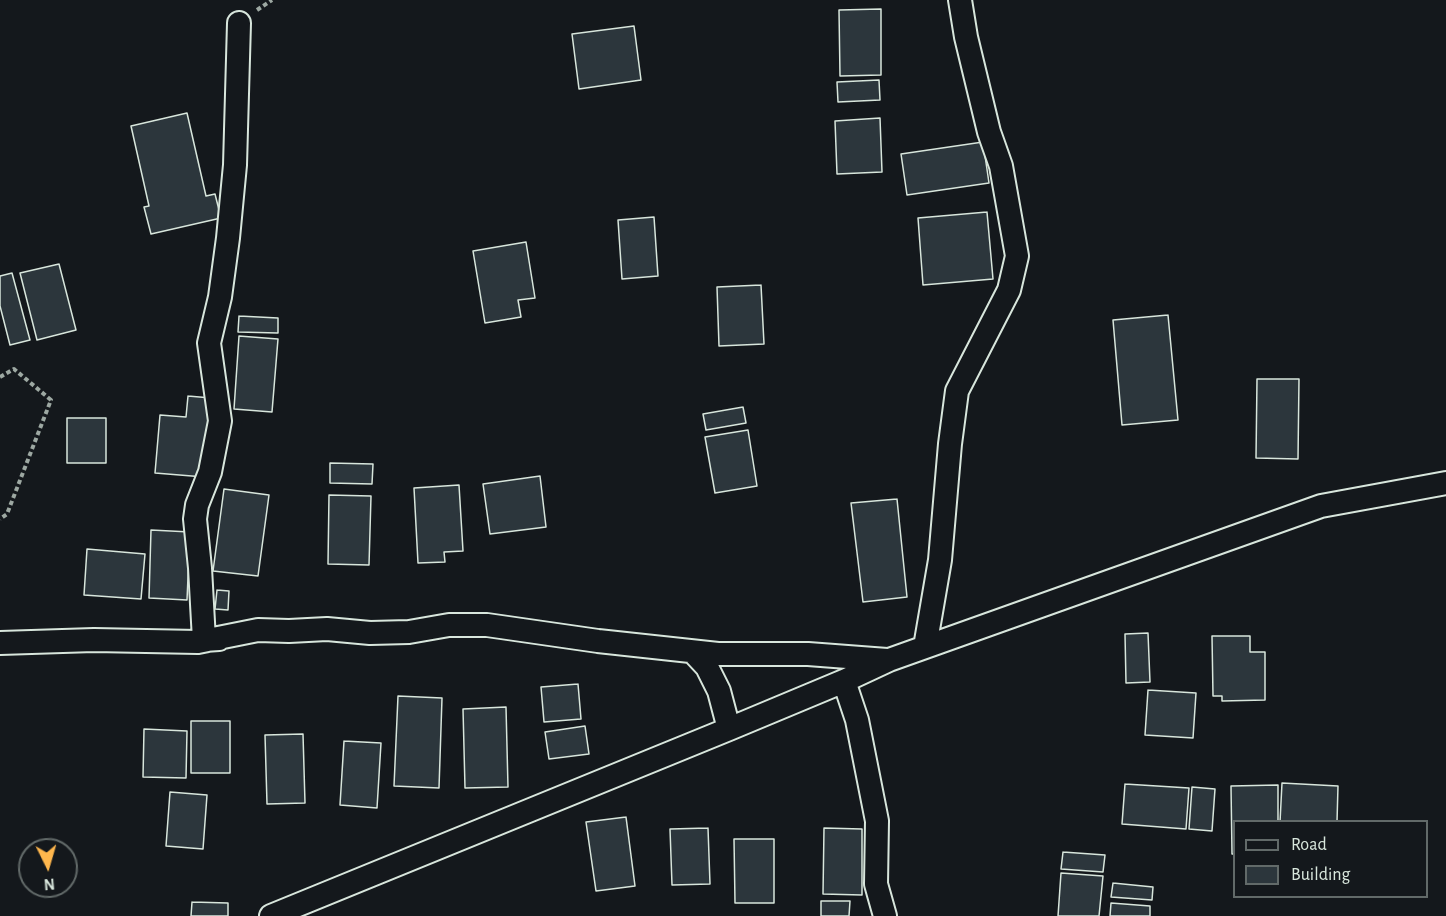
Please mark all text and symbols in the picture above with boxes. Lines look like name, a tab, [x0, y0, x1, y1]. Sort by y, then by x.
legend	[1233, 820, 1428, 898]
text: Road	[1291, 836, 1327, 854]
north arrow	[18, 838, 78, 898]
text: Building	[1291, 866, 1350, 884]
text: N	[43, 875, 56, 892]

